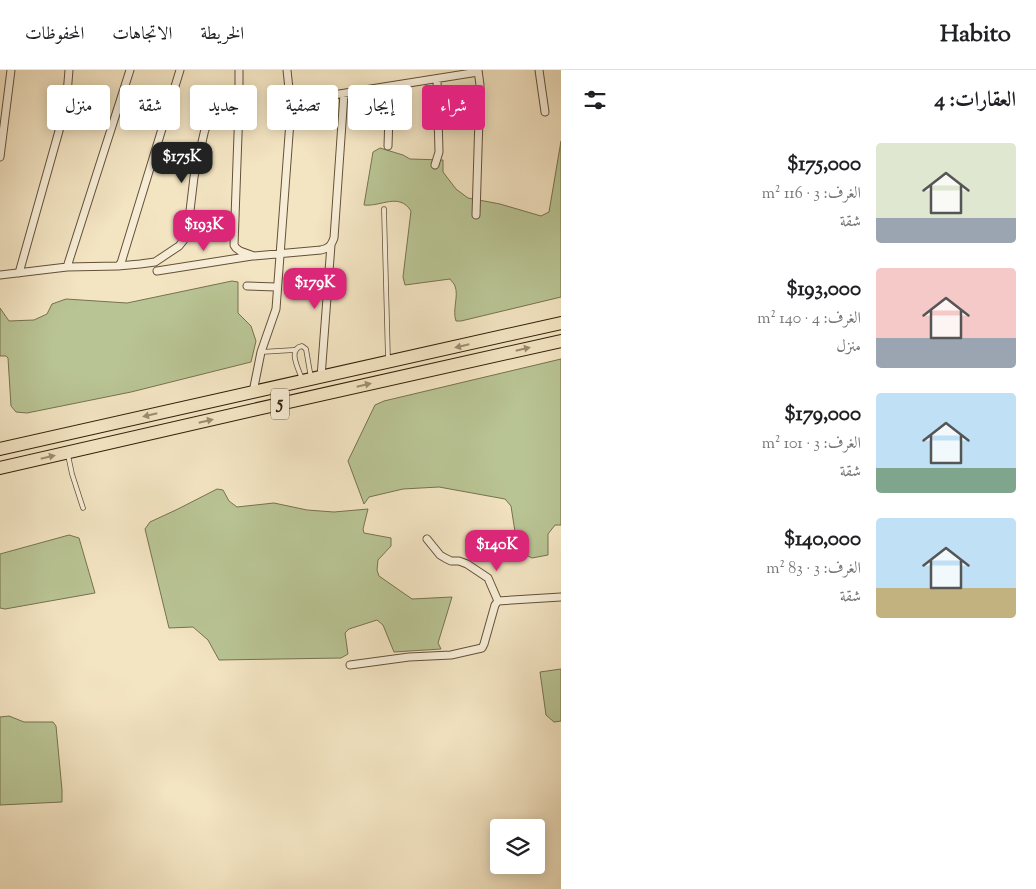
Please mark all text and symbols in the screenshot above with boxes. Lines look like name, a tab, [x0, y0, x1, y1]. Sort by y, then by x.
text: Habito	[940, 18, 1011, 52]
text: المحفوظات	[25, 22, 84, 48]
text: الاتجاهات	[112, 22, 172, 48]
text: الخريطة	[200, 22, 244, 48]
chip: منزل	[47, 85, 110, 130]
chip: شقة	[120, 85, 180, 130]
chip: جديد	[190, 85, 257, 130]
chip: تصفية	[267, 85, 338, 130]
chip: إيجار	[348, 85, 412, 130]
chip: شراء	[422, 85, 485, 130]
icon: filters	[581, 86, 609, 114]
text: العقارات: 4	[934, 86, 1016, 116]
pin: $175K	[147, 142, 217, 184]
text: $175K	[162, 146, 202, 169]
text: $175,000	[787, 150, 861, 180]
icon: home	[916, 163, 976, 223]
text: الغرف: 3 · 116 m²	[762, 183, 861, 206]
pin: $193K	[169, 210, 239, 252]
text: شقة	[840, 211, 861, 234]
text: $193K	[184, 214, 224, 237]
pin: $179K	[280, 268, 350, 310]
text: $179K	[294, 272, 336, 295]
text: $193,000	[786, 275, 861, 305]
icon: home	[916, 288, 976, 348]
text: الغرف: 4 · 140 m²	[757, 308, 861, 331]
text: منزل	[836, 336, 861, 359]
one-way arrow	[455, 342, 470, 350]
one-way arrow	[515, 345, 530, 353]
one-way arrow	[357, 381, 372, 389]
road number: 5	[271, 388, 289, 419]
text: $179,000	[784, 400, 861, 430]
one-way arrow	[142, 411, 157, 419]
icon: home	[916, 413, 976, 473]
one-way arrow	[198, 417, 213, 425]
text: الغرف: 3 · 101 m²	[762, 433, 861, 456]
one-way arrow	[40, 453, 55, 461]
text: شقة	[840, 461, 861, 484]
text: $140,000	[784, 525, 861, 555]
pin: $140K	[462, 530, 532, 572]
text: $140K	[476, 534, 518, 557]
icon: home	[916, 538, 976, 598]
text: الغرف: 3 · 83 m²	[766, 558, 861, 581]
text: شقة	[840, 586, 861, 609]
map controls	[490, 819, 545, 874]
button: layers	[490, 819, 545, 874]

